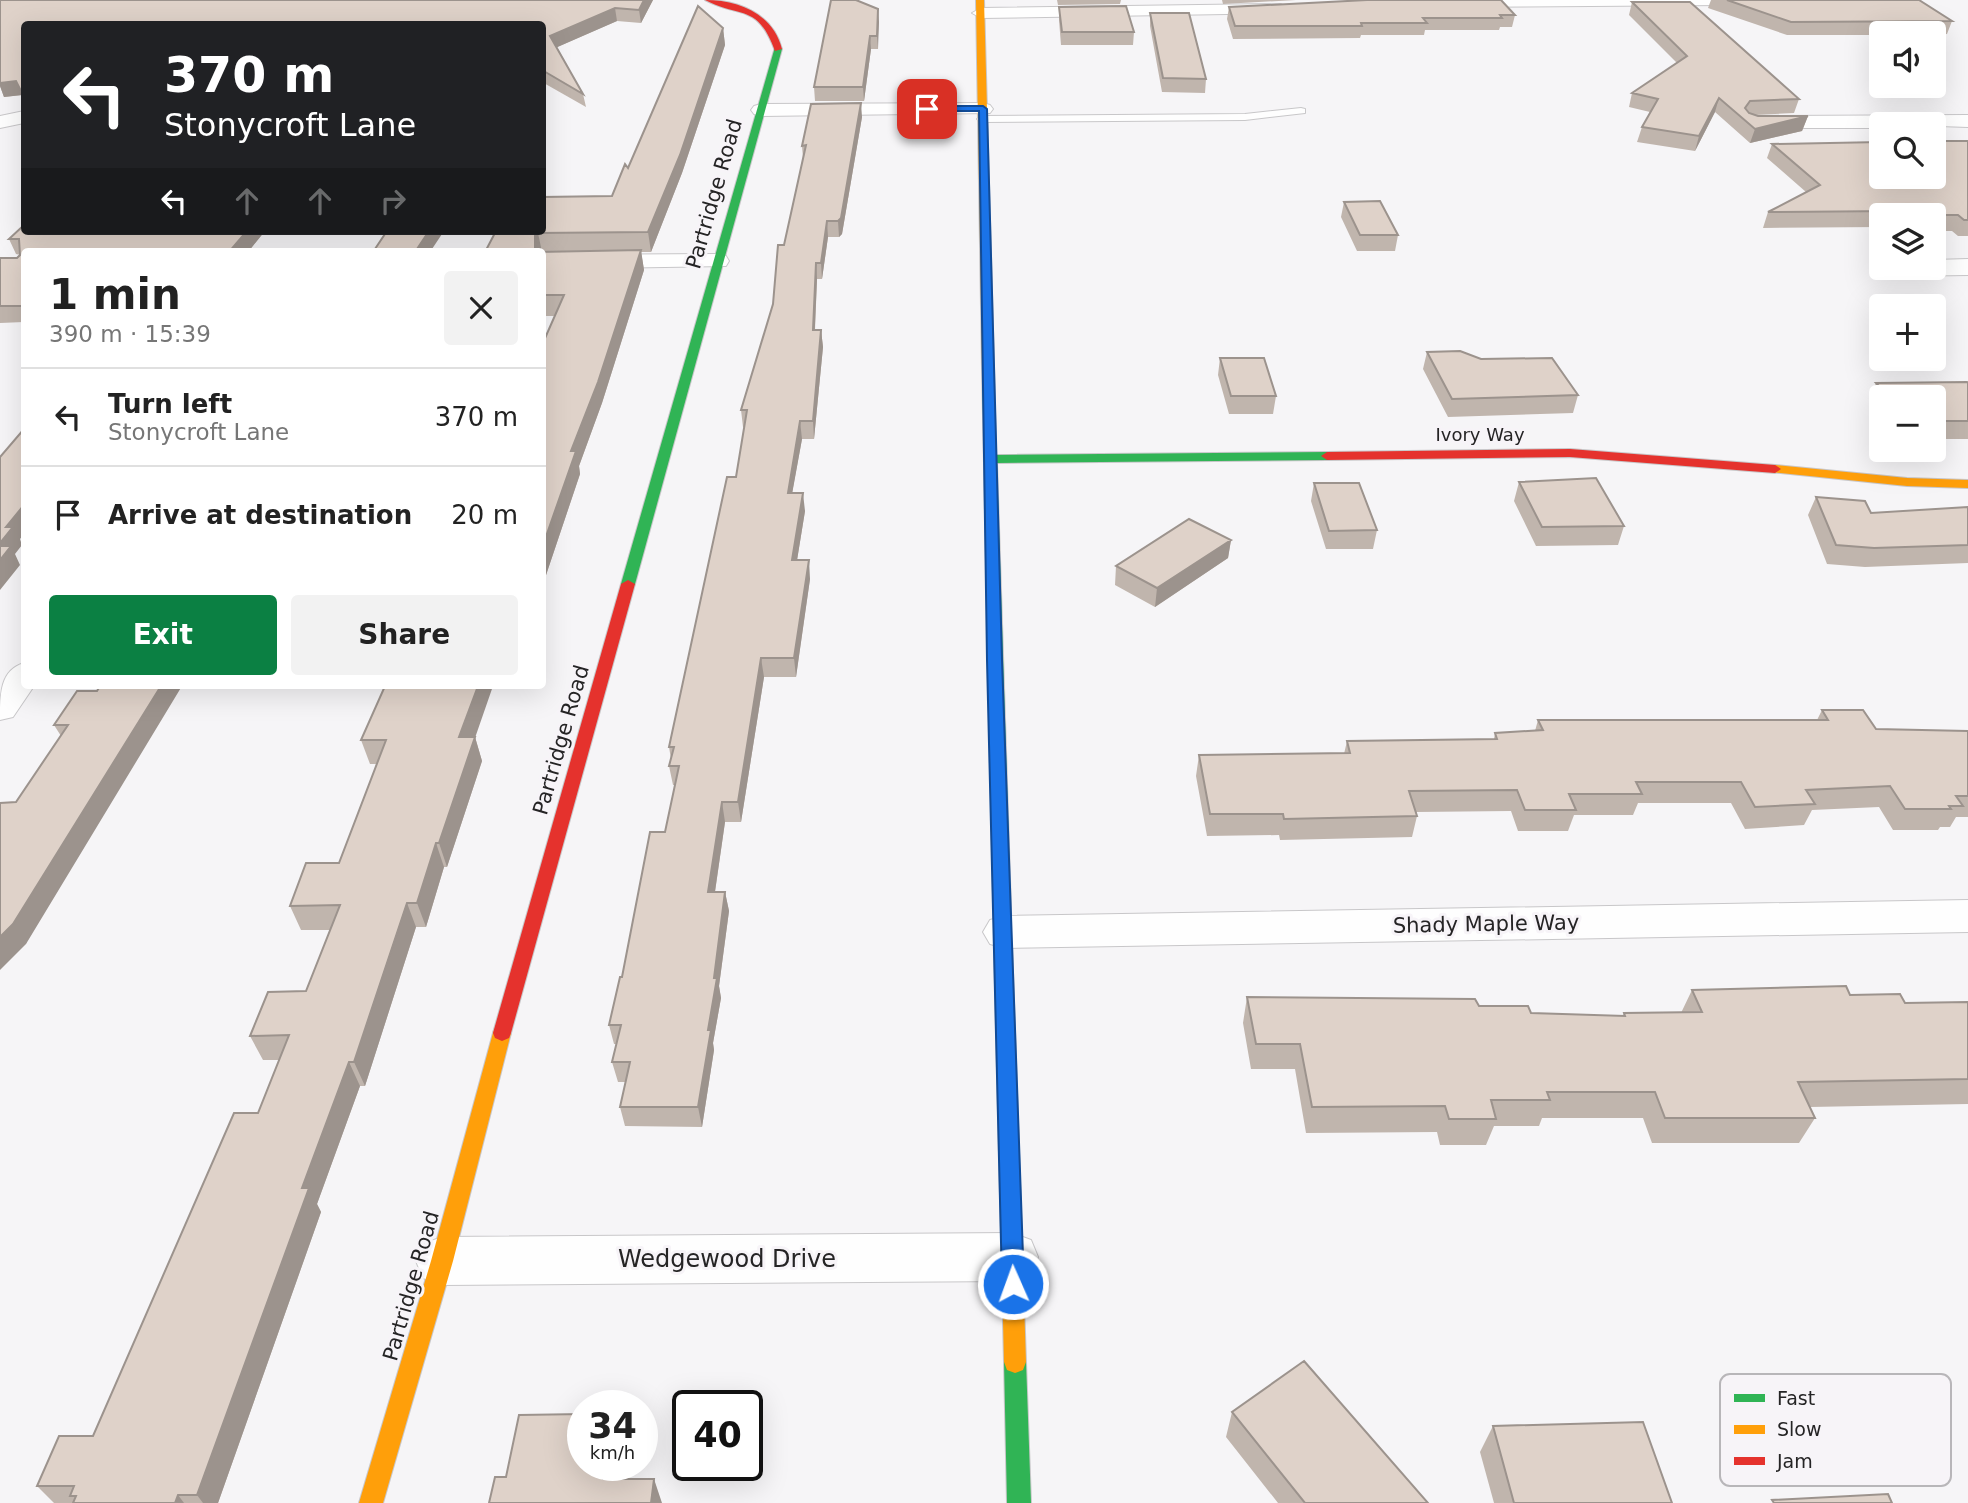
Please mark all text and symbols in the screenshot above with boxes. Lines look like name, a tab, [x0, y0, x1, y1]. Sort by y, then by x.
map controls	[1869, 21, 1946, 462]
button: sound	[1869, 21, 1946, 98]
text: 370 m	[164, 47, 334, 104]
icon: left	[49, 49, 140, 140]
pin	[897, 79, 957, 139]
icon: arrive	[908, 90, 946, 128]
text: Stonycroft Lane	[164, 106, 416, 144]
button: search	[1869, 112, 1946, 189]
street label: Partridge Road	[681, 116, 747, 272]
icon: left	[155, 182, 193, 220]
icon: ahead	[228, 182, 266, 220]
icon: ahead	[301, 182, 339, 220]
icon: right	[374, 182, 412, 220]
button: layers	[1869, 203, 1946, 280]
text: 1 min	[49, 270, 181, 319]
button: close	[444, 271, 518, 345]
button: +	[1869, 294, 1946, 371]
text: 390 m · 15:39	[49, 321, 211, 347]
button: −	[1869, 385, 1946, 462]
text: Turn left	[108, 389, 232, 419]
icon: left	[49, 398, 87, 436]
text: 370 m	[435, 402, 518, 432]
text: Stonycroft Lane	[108, 419, 289, 445]
street label: Ivory Way	[1435, 424, 1525, 445]
icon: arrive	[49, 496, 87, 534]
text: Arrive at destination	[108, 500, 412, 530]
text: 20 m	[451, 500, 518, 530]
button: Exit	[49, 595, 277, 675]
button: Share	[291, 595, 518, 675]
street label: Partridge Road	[528, 662, 594, 818]
street label: Shady Maple Way	[1393, 910, 1579, 938]
street label: Partridge Road	[378, 1208, 444, 1364]
street label: Wedgewood Drive	[618, 1245, 836, 1273]
position arrow	[976, 1247, 1050, 1321]
legend	[1720, 1374, 1951, 1486]
text: Fast	[1777, 1387, 1815, 1409]
speed limit sign: 40	[672, 1390, 763, 1481]
text: 34	[588, 1406, 637, 1446]
text: Slow	[1777, 1418, 1822, 1440]
text: km/h	[590, 1442, 635, 1463]
text: Jam	[1776, 1450, 1813, 1472]

